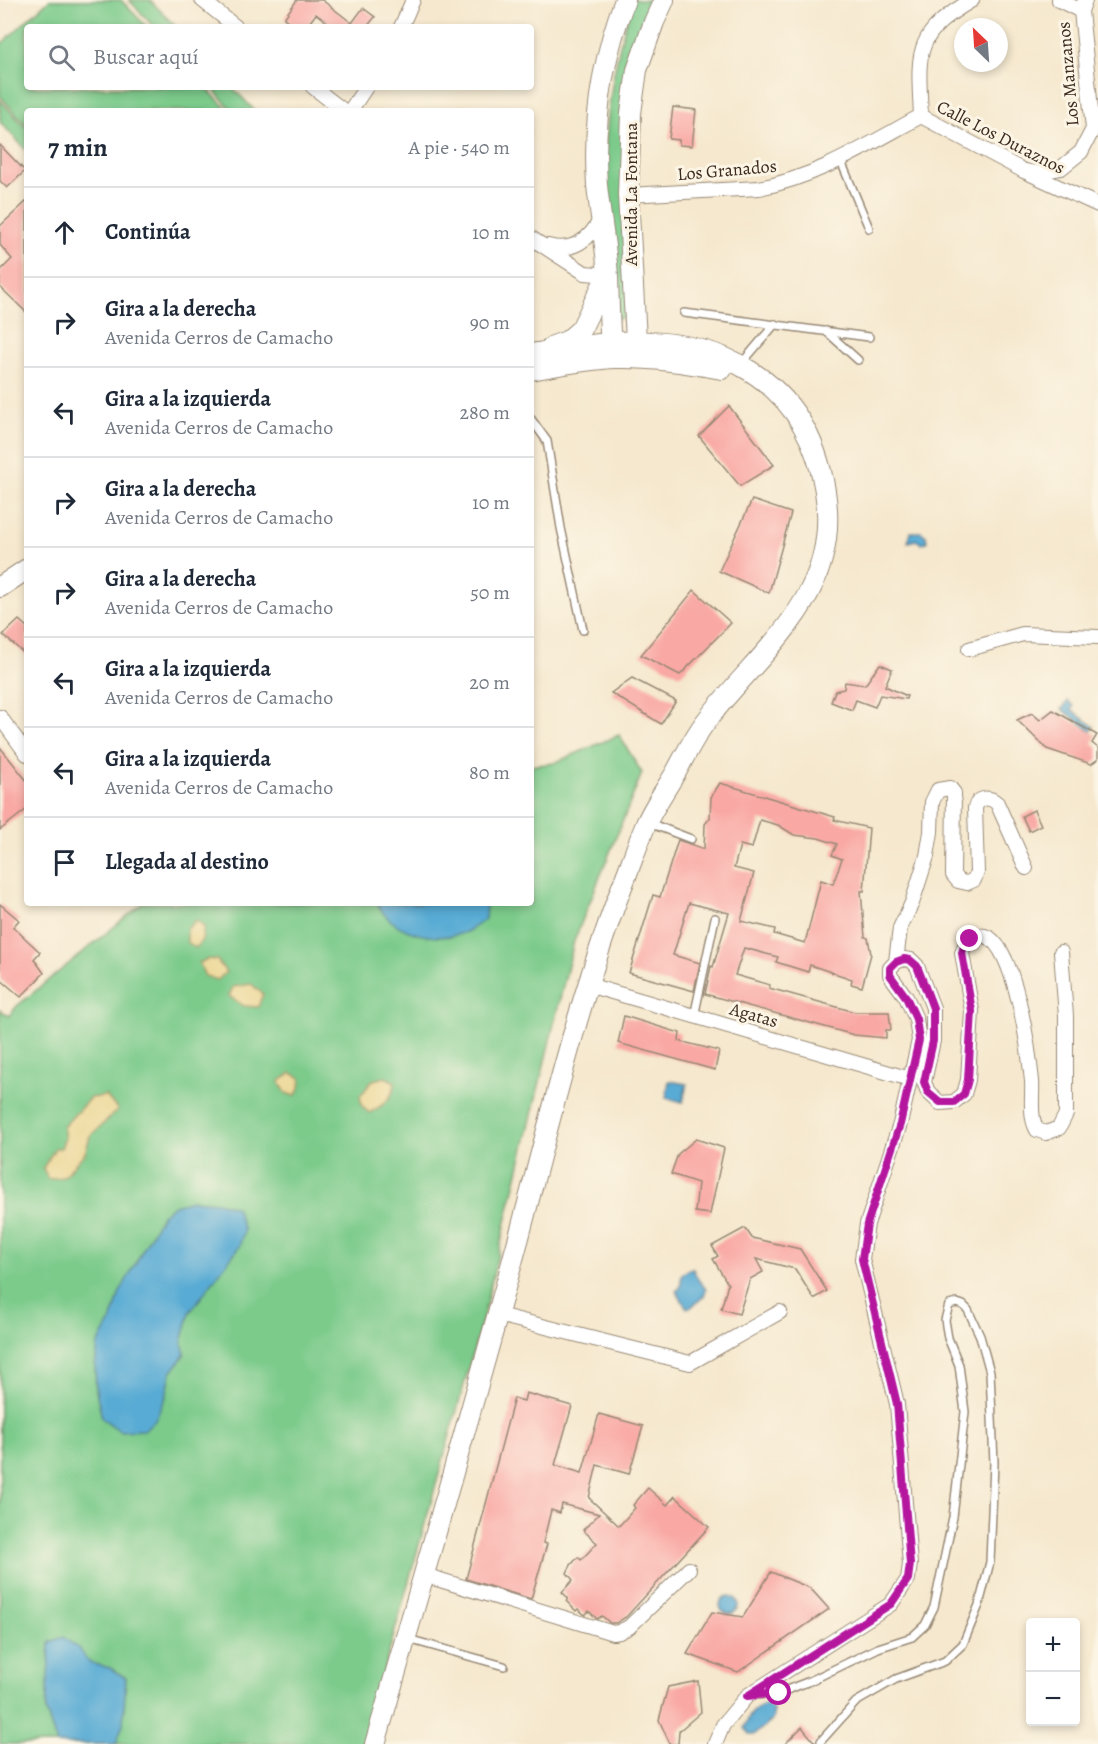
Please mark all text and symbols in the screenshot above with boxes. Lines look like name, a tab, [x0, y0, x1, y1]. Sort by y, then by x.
north arrow	[954, 18, 1008, 72]
street label: Los Manzanos	[1051, 21, 1085, 127]
search box	[24, 24, 534, 90]
icon: search	[45, 41, 78, 74]
text: Buscar aquí	[93, 42, 199, 72]
street label: Calle Los Duraznos	[933, 94, 1069, 180]
street label: Avenida La Fontana	[619, 122, 643, 267]
text: 7 min	[48, 130, 108, 165]
text: A pie · 540 m	[408, 134, 510, 161]
street label: Los Granados	[676, 154, 778, 186]
icon: ahead	[48, 216, 81, 249]
text: Continúa	[105, 217, 191, 247]
text: 10 m	[472, 219, 510, 246]
text: Gira a la derecha	[105, 294, 256, 324]
icon: right	[48, 306, 81, 339]
text: 90 m	[470, 309, 510, 336]
text: Avenida Cerros de Camacho	[105, 324, 333, 351]
text: Gira a la izquierda	[105, 384, 271, 414]
icon: left	[48, 396, 81, 429]
text: 280 m	[460, 399, 510, 426]
text: Avenida Cerros de Camacho	[105, 414, 333, 441]
text: Gira a la derecha	[105, 474, 256, 504]
icon: right	[48, 486, 81, 519]
text: 10 m	[472, 489, 510, 516]
text: Avenida Cerros de Camacho	[105, 504, 333, 531]
text: Gira a la derecha	[105, 564, 256, 594]
icon: right	[48, 576, 81, 609]
text: 50 m	[470, 579, 510, 606]
text: Avenida Cerros de Camacho	[105, 594, 333, 621]
text: Gira a la izquierda	[105, 654, 271, 684]
icon: left	[48, 666, 81, 699]
text: 20 m	[469, 669, 510, 696]
text: Avenida Cerros de Camacho	[105, 684, 333, 711]
text: Gira a la izquierda	[105, 744, 271, 774]
icon: left	[48, 756, 81, 789]
text: 80 m	[469, 759, 510, 786]
text: Avenida Cerros de Camacho	[105, 774, 333, 801]
icon: arrive	[48, 846, 81, 879]
text: Llegada al destino	[105, 847, 269, 877]
route end	[956, 925, 982, 951]
street label: Agatas	[726, 996, 781, 1033]
map controls	[1026, 1618, 1080, 1726]
button: +	[1026, 1618, 1080, 1672]
button: −	[1026, 1672, 1080, 1726]
route start	[765, 1679, 791, 1705]

